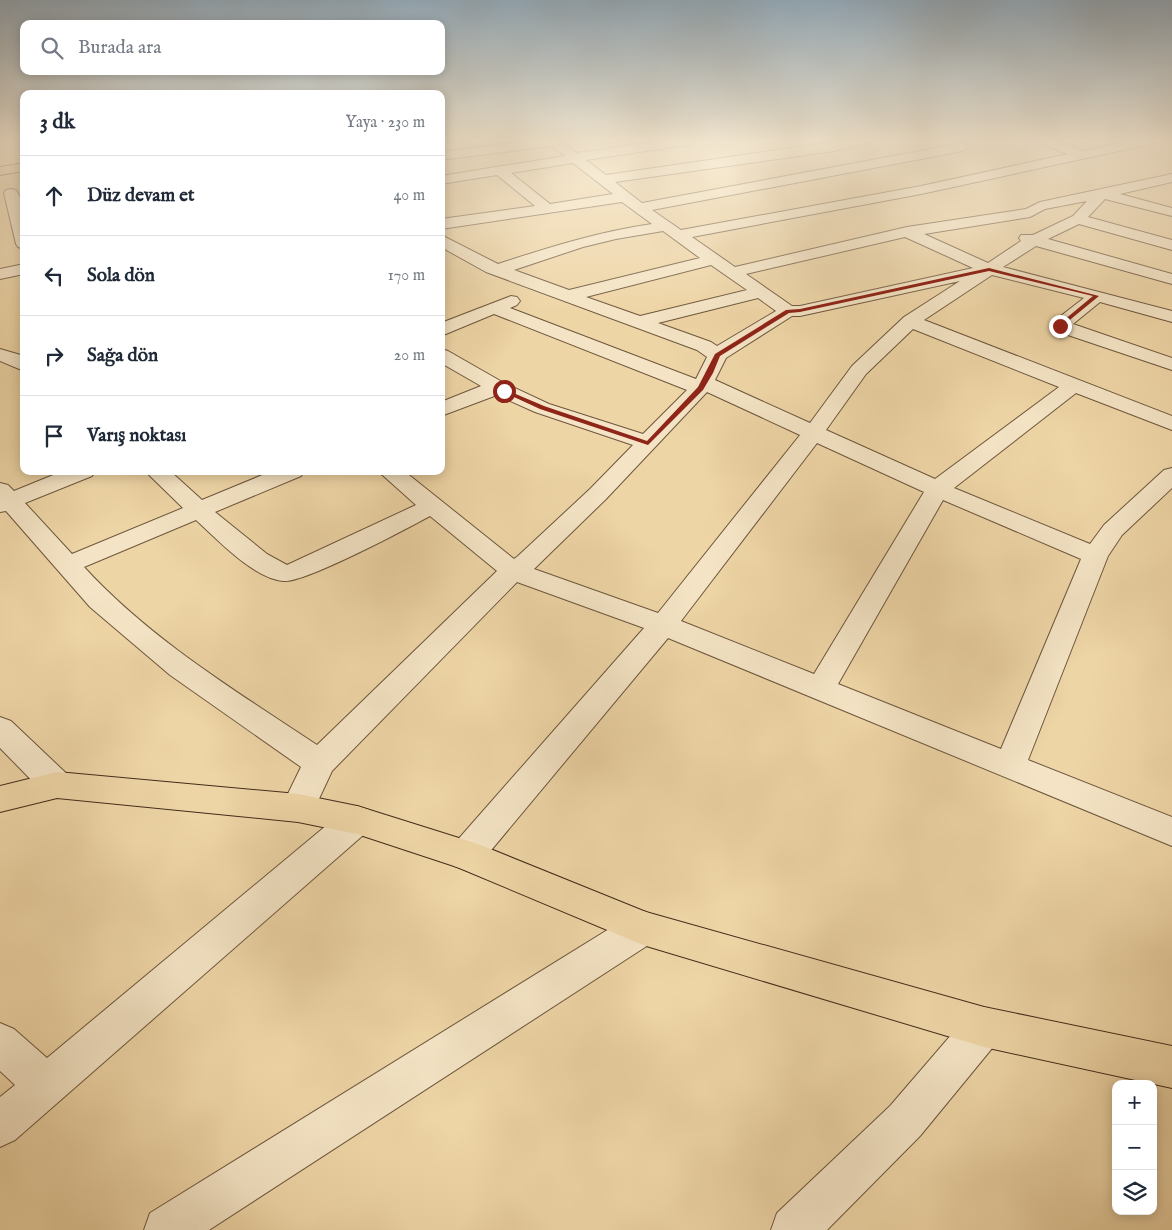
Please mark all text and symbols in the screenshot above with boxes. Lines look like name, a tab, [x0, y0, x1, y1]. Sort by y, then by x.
search box	[20, 20, 445, 75]
icon: search	[38, 34, 66, 62]
text: Burada ara	[78, 36, 162, 60]
text: 3 dk	[40, 109, 75, 136]
text: Yaya · 230 m	[345, 113, 425, 133]
icon: ahead	[40, 182, 68, 210]
text: Düz devam et	[87, 184, 195, 208]
text: 40 m	[393, 186, 425, 206]
icon: left	[40, 262, 68, 290]
text: Sola dön	[87, 264, 155, 288]
text: 170 m	[388, 266, 425, 286]
route end	[1049, 315, 1072, 338]
icon: right	[40, 342, 68, 370]
text: Sağa dön	[87, 344, 158, 368]
text: 20 m	[394, 346, 425, 366]
route start	[493, 380, 516, 403]
icon: arrive	[40, 422, 68, 450]
text: Varış noktası	[87, 424, 186, 448]
map controls	[1112, 1080, 1157, 1215]
button: +	[1112, 1080, 1157, 1125]
button: −	[1112, 1125, 1157, 1170]
button: layers	[1112, 1170, 1157, 1215]

